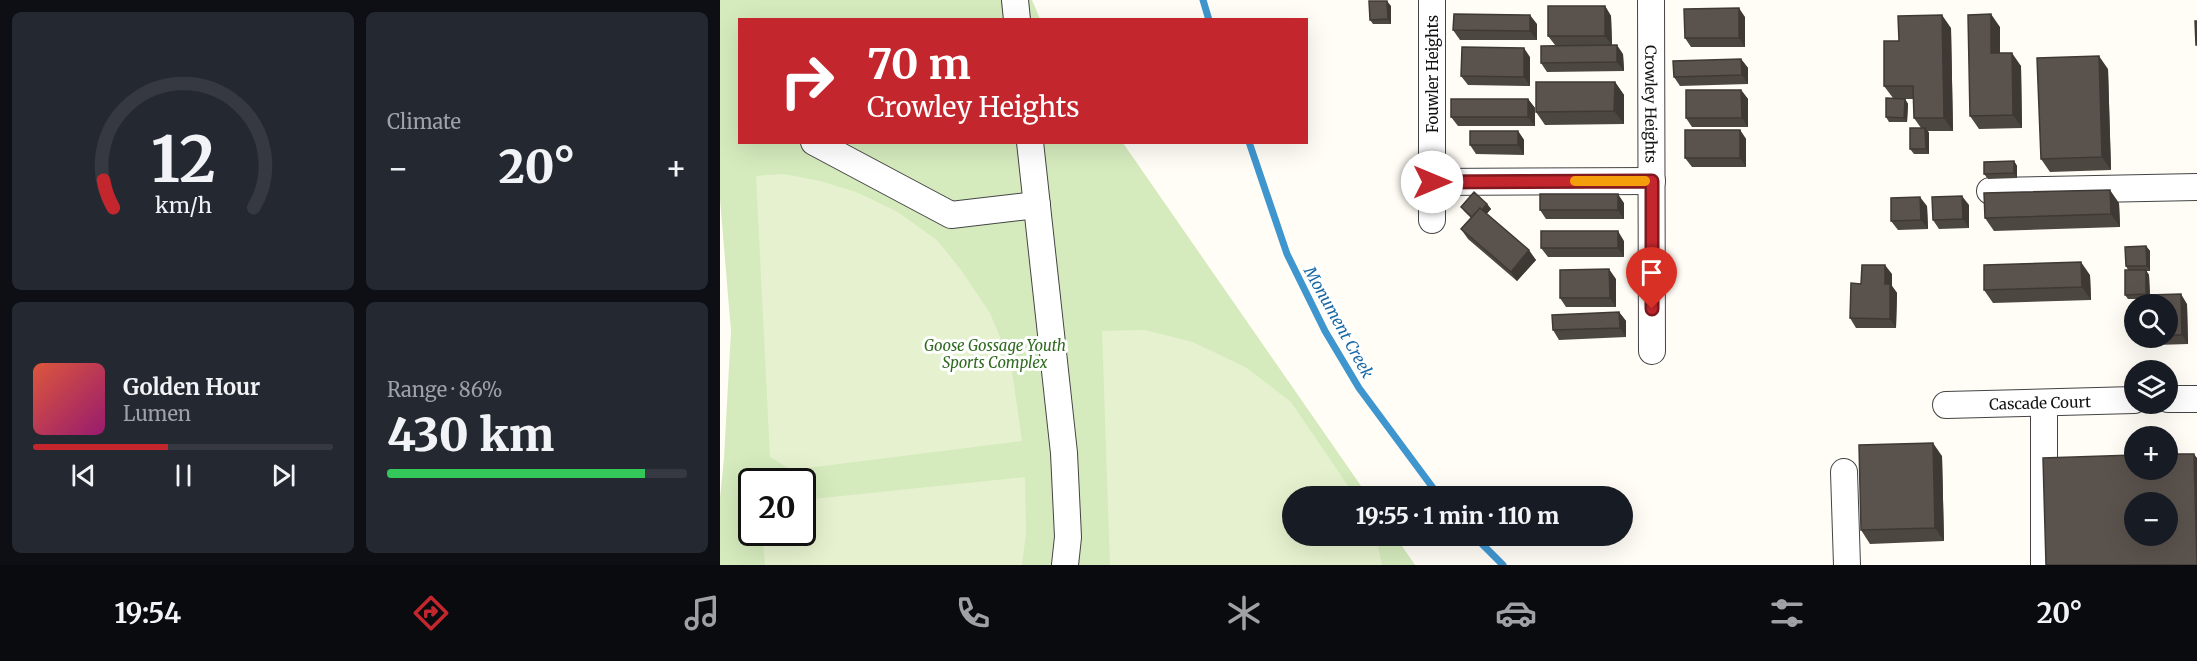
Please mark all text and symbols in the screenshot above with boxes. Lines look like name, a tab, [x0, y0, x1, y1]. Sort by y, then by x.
street label: Fouwler Heights	[1423, 15, 1442, 133]
text: 70 m	[867, 38, 971, 90]
icon: right	[768, 42, 846, 120]
street label: Crowley Heights	[1642, 45, 1661, 163]
text: Crowley Heights	[867, 90, 1080, 124]
text: Climate	[387, 109, 461, 134]
text: 12	[150, 121, 216, 199]
text: 20°	[499, 139, 575, 195]
text: −	[387, 148, 409, 189]
text: +	[665, 148, 687, 189]
position arrow	[1400, 150, 1464, 214]
text: km/h	[155, 192, 211, 219]
pin	[1626, 247, 1677, 309]
icon: arrive	[1635, 256, 1668, 289]
water label: Monument Creek	[1300, 262, 1378, 381]
map controls	[2124, 294, 2178, 546]
button: search	[2124, 294, 2178, 348]
park label: Goose Gossage Youth Sports Complex	[924, 336, 1066, 372]
button: layers	[2124, 360, 2178, 414]
text: Golden Hour	[123, 373, 260, 401]
text: Range · 86%	[387, 377, 503, 402]
street label: Cascade Court	[1989, 392, 2091, 413]
text: Lumen	[123, 401, 191, 426]
text: 430 km	[387, 407, 554, 463]
button: +	[2124, 426, 2178, 480]
icon: previous	[67, 459, 100, 492]
icon: pause	[167, 459, 200, 492]
icon: next	[267, 459, 300, 492]
speed limit sign: 20	[738, 468, 816, 546]
button: −	[2124, 492, 2178, 546]
text: 19:55 · 1 min · 110 m	[1356, 502, 1559, 530]
icon: directions	[410, 592, 452, 634]
icon: music	[681, 592, 723, 634]
icon: phone	[952, 592, 994, 634]
icon: climate	[1223, 592, 1265, 634]
icon: car	[1495, 592, 1537, 634]
icon: filters	[1766, 592, 1808, 634]
text: 19:54	[115, 596, 181, 630]
text: 20°	[2037, 596, 2082, 630]

